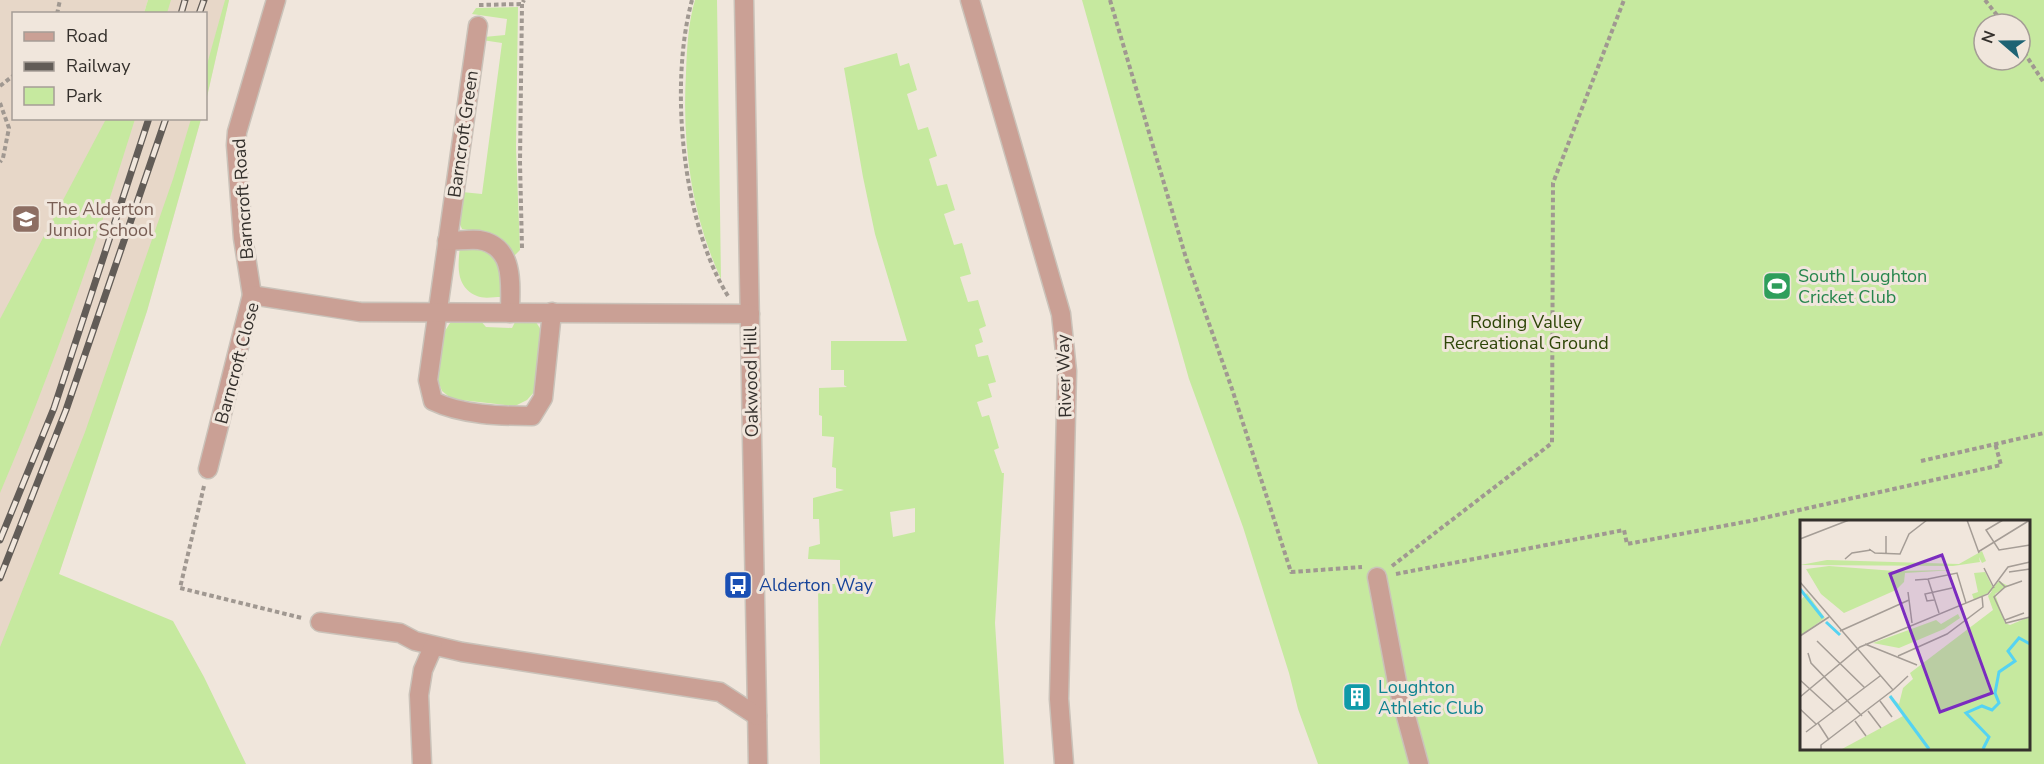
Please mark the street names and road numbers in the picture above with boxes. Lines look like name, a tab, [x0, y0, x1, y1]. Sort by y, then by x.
street label: Barncroft Green	[442, 69, 484, 199]
street label: Barncroft Road	[227, 138, 259, 260]
street label: Barncroft Close	[209, 300, 265, 426]
street label: Oakwood Hill	[738, 326, 764, 438]
street label: River Way	[1051, 333, 1077, 418]

